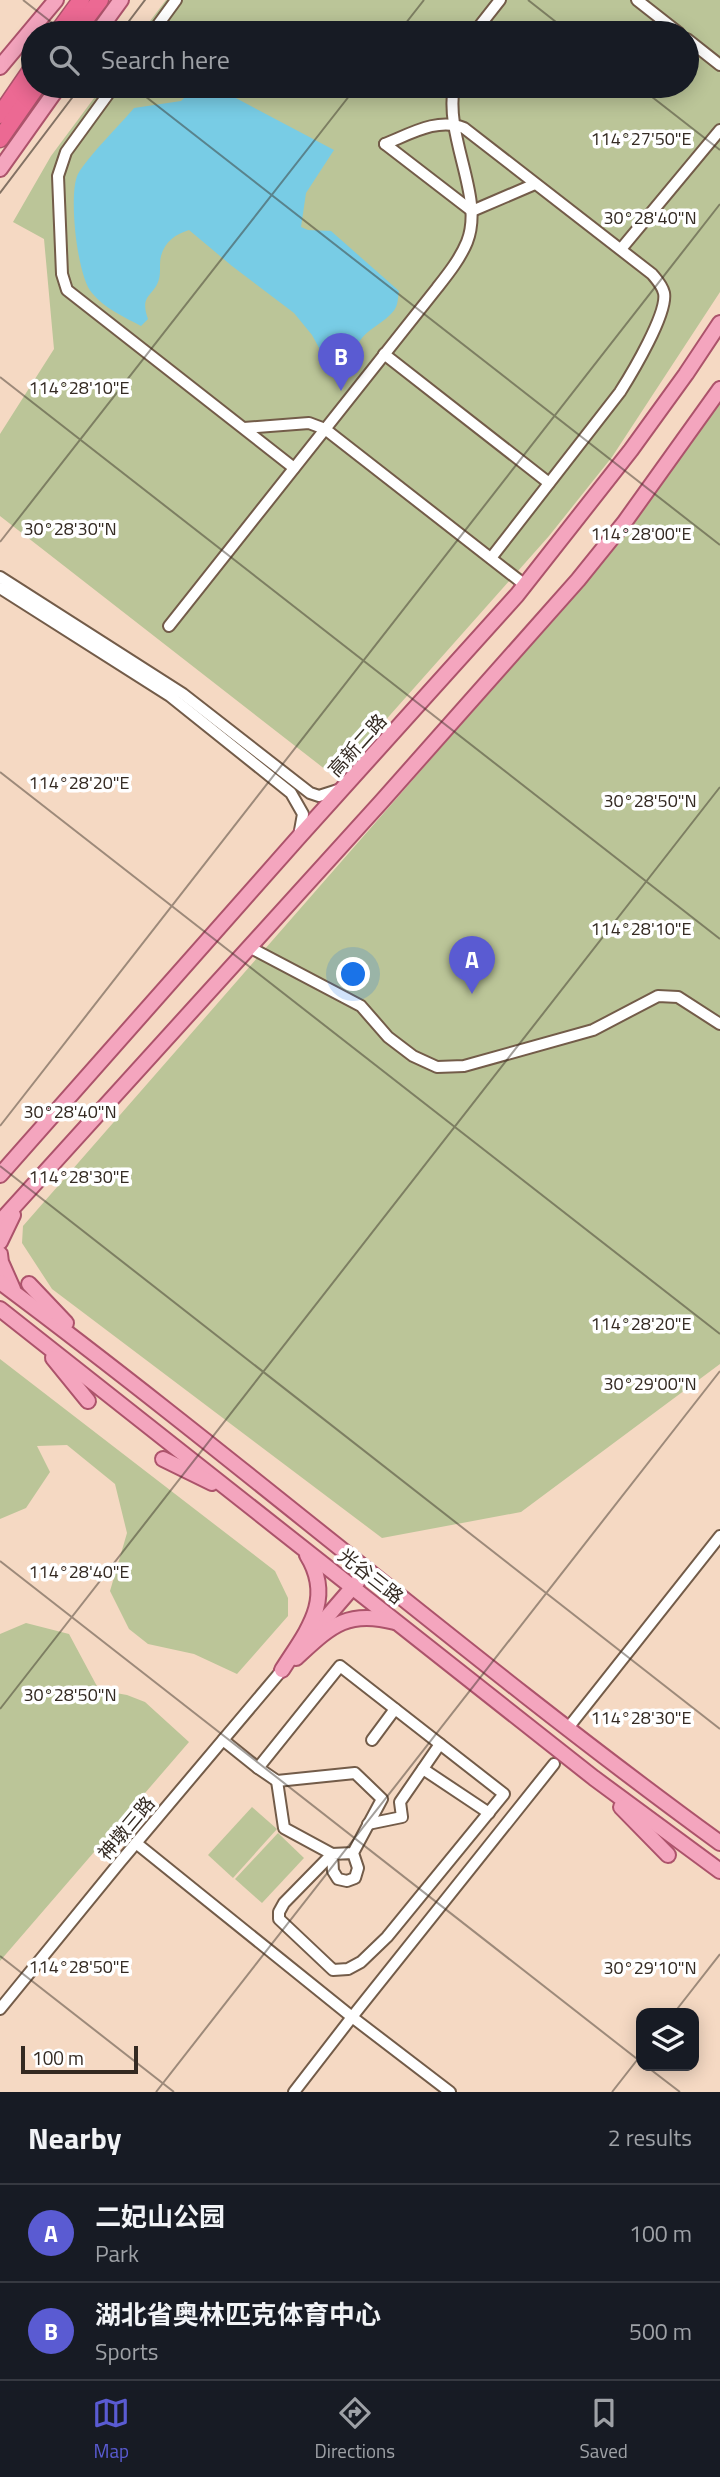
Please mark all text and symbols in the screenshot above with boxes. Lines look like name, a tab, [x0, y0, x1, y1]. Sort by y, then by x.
search box	[21, 21, 699, 98]
text: Search here	[101, 40, 230, 79]
icon: search	[45, 41, 83, 79]
text: 114°27'50"E	[590, 125, 692, 152]
text: 30°28'40"N	[603, 204, 697, 231]
pin: B	[318, 333, 364, 391]
text: 114°28'10"E	[28, 374, 130, 401]
text: 30°28'30"N	[23, 515, 117, 542]
text: 114°28'00"E	[590, 520, 692, 547]
street label: 高新二路	[320, 707, 393, 783]
text: 114°28'20"E	[28, 769, 130, 796]
text: 30°28'50"N	[603, 787, 697, 814]
text: 114°28'10"E	[590, 915, 692, 942]
pin: A	[449, 936, 495, 994]
your location	[336, 957, 370, 991]
text: 30°28'40"N	[23, 1098, 117, 1125]
text: 114°28'30"E	[28, 1163, 130, 1190]
text: 114°28'20"E	[590, 1310, 692, 1337]
text: 30°29'00"N	[603, 1370, 697, 1397]
street label: 光谷三路	[332, 1541, 410, 1610]
text: 114°28'40"E	[28, 1558, 130, 1585]
text: 30°28'50"N	[23, 1681, 117, 1708]
text: 114°28'30"E	[590, 1704, 692, 1731]
street label: 神墩三路	[90, 1789, 161, 1866]
text: 114°28'50"E	[28, 1953, 130, 1980]
text: 30°29'10"N	[603, 1954, 697, 1981]
map controls	[636, 2008, 699, 2071]
button: layers	[636, 2008, 699, 2071]
scale bar	[21, 2043, 138, 2075]
text: 100 m	[32, 2043, 84, 2072]
text: Nearby	[28, 2115, 121, 2161]
text: 2 results	[608, 2120, 692, 2155]
text: 二妃山公园	[95, 2197, 225, 2236]
text: A	[44, 2216, 58, 2251]
text: 100 m	[629, 2216, 692, 2251]
text: Park	[95, 2236, 139, 2271]
text: 湖北省奥林匹克体育中心	[95, 2295, 381, 2334]
text: B	[44, 2314, 58, 2349]
text: 500 m	[629, 2314, 692, 2349]
text: Sports	[95, 2334, 158, 2369]
tab: Map	[92, 2394, 130, 2465]
tab: Directions	[315, 2394, 395, 2465]
tab: Saved	[579, 2394, 628, 2465]

